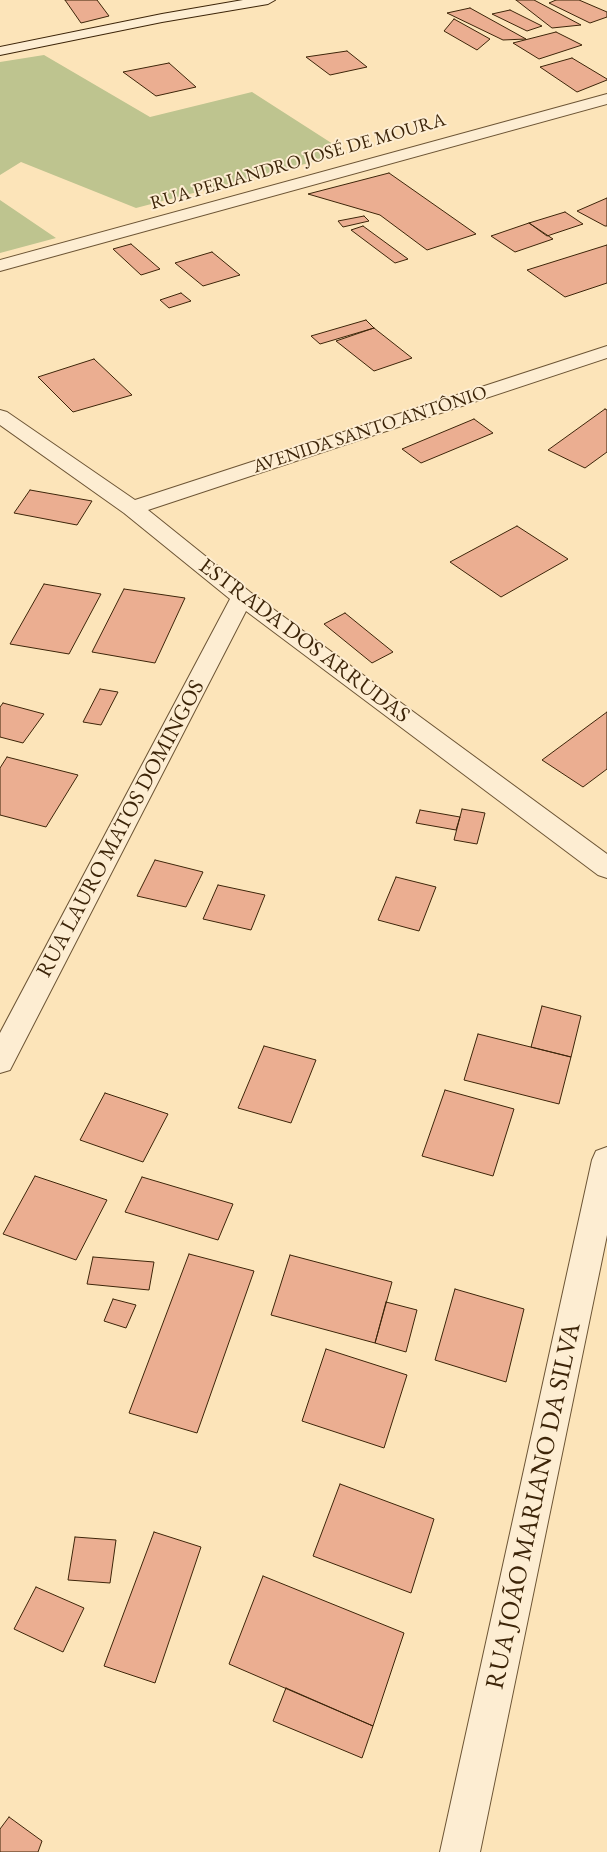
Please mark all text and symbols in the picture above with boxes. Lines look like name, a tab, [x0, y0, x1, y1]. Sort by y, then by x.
street label: RUA PERIANDRO JOSÉ DE MOURA	[148, 109, 448, 215]
street label: AVENIDA SANTO ANTÔNIO	[250, 381, 490, 479]
street label: ESTRADA DOS ARRUDAS	[193, 553, 415, 729]
street label: RUA LAURO MATOS DOMINGOS	[31, 676, 211, 982]
street label: RUA JOÃO MARIANO DA SILVA	[480, 1320, 588, 1692]

